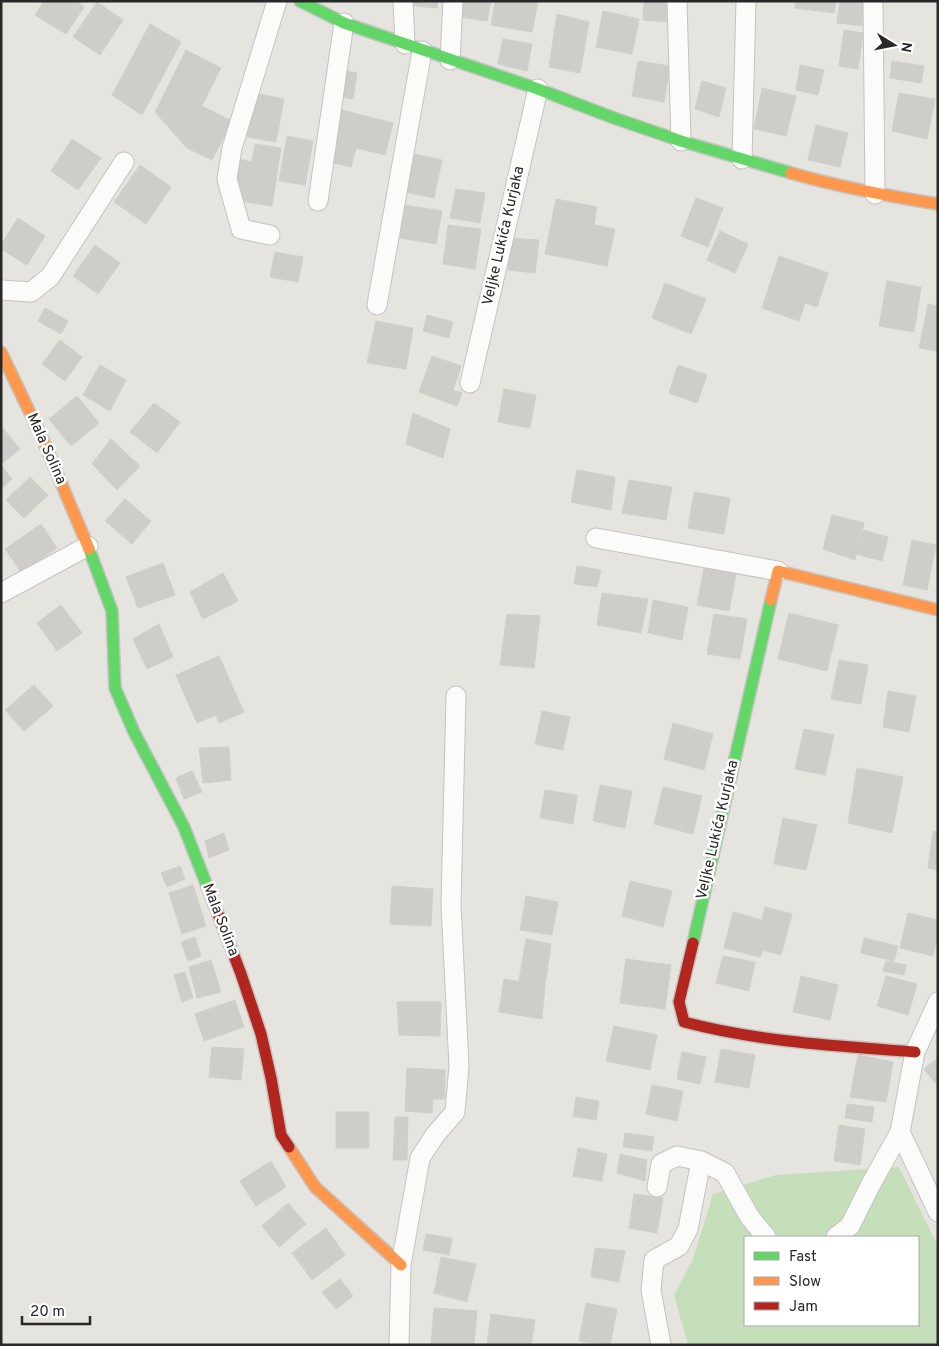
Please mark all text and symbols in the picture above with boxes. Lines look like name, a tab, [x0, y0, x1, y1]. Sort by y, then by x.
north arrow	[869, 20, 919, 70]
text: N	[896, 41, 915, 53]
street label: Veljke Lukića Kurjaka	[479, 164, 529, 308]
street label: Mala Solina	[22, 410, 70, 488]
street label: Veljke Lukića Kurjaka	[693, 758, 743, 902]
street label: Mala Solina	[197, 881, 243, 959]
legend	[744, 1236, 919, 1326]
text: Fast	[789, 1248, 817, 1267]
text: Slow	[789, 1273, 821, 1292]
scale bar	[22, 1294, 90, 1326]
text: Jam	[789, 1298, 818, 1317]
text: 20 m	[30, 1303, 65, 1322]

